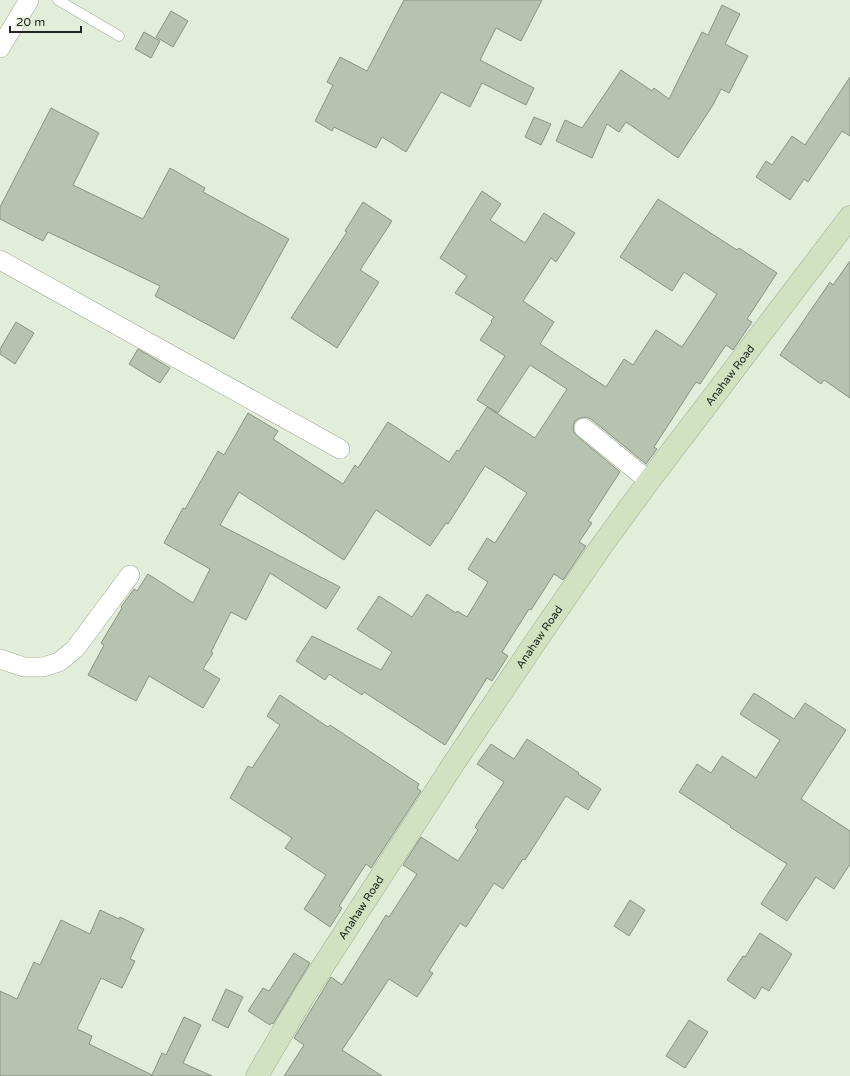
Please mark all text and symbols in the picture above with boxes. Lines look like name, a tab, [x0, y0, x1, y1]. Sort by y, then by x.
scale bar	[10, 8, 81, 34]
text: 20 m	[16, 15, 45, 29]
street label: Anahaw Road	[703, 342, 757, 408]
street label: Anahaw Road	[513, 603, 565, 671]
street label: Anahaw Road	[336, 873, 387, 942]

